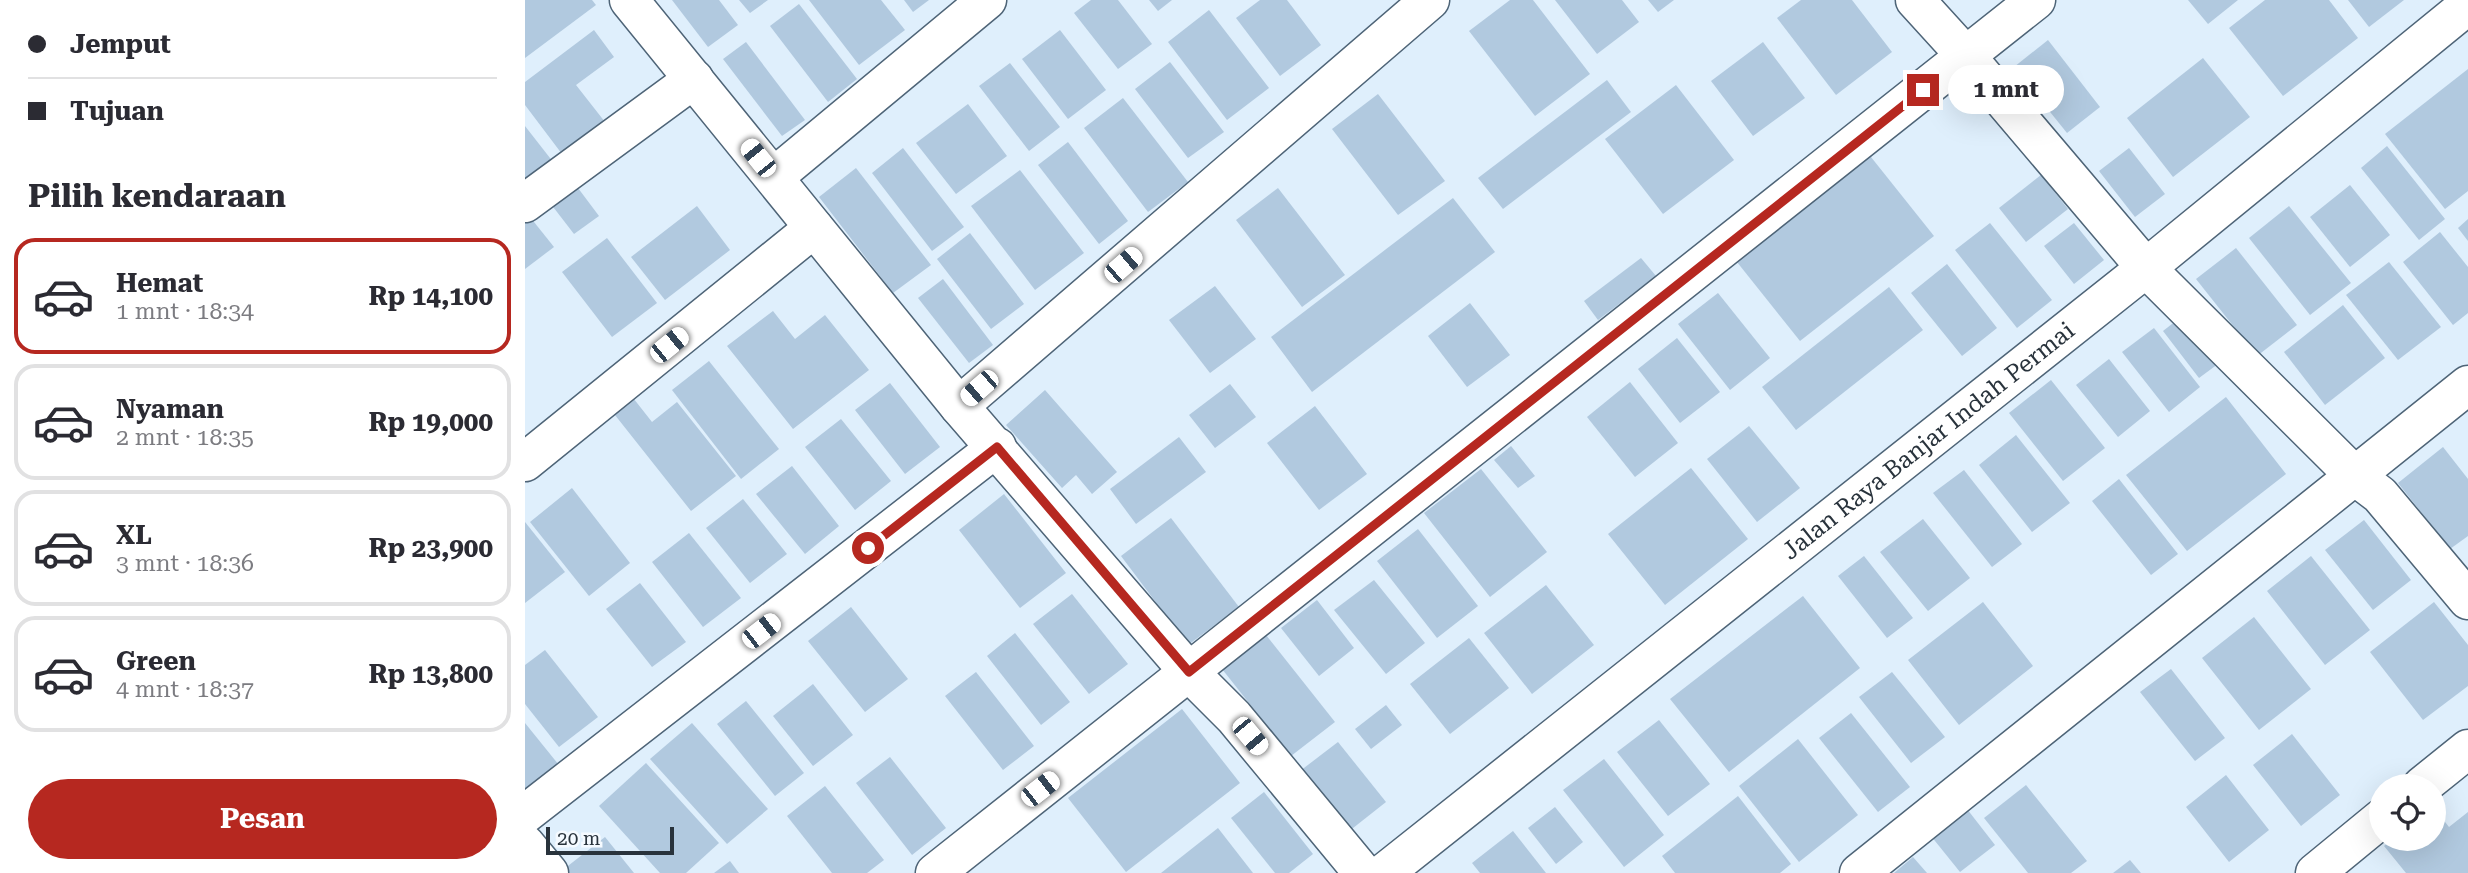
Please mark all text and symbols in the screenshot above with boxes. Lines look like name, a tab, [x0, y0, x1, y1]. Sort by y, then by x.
text: Jemput	[70, 29, 171, 59]
callout: 1 mnt	[1947, 66, 2063, 114]
route end	[1907, 74, 1939, 106]
text: 1 mnt	[1973, 76, 2039, 103]
text: Tujuan	[70, 96, 164, 126]
car	[737, 135, 780, 181]
text: Pilih kendaraan	[28, 177, 286, 215]
car	[1101, 243, 1146, 287]
icon: car	[32, 265, 95, 328]
text: Hemat	[116, 268, 203, 298]
text: Rp 14,100	[368, 281, 493, 311]
text: 1 mnt · 18:34	[116, 298, 254, 325]
street label: Jalan Raya Banjar Indah Permai	[1777, 316, 2080, 565]
car	[647, 324, 692, 366]
car	[957, 366, 1002, 410]
icon: car	[32, 391, 95, 454]
text: Nyaman	[116, 394, 224, 424]
text: Rp 19,000	[368, 407, 493, 437]
text: 2 mnt · 18:35	[116, 424, 254, 451]
icon: car	[32, 517, 95, 580]
text: XL	[116, 520, 152, 550]
route start	[852, 532, 884, 564]
text: Rp 23,900	[368, 533, 493, 563]
text: 3 mnt · 18:36	[116, 550, 254, 577]
car	[738, 610, 785, 652]
icon: car	[32, 643, 95, 706]
text: Green	[116, 646, 196, 676]
text: Rp 13,800	[368, 659, 493, 689]
text: 4 mnt · 18:37	[116, 676, 254, 703]
car	[1229, 713, 1272, 759]
car	[1017, 768, 1064, 810]
map controls	[2369, 774, 2446, 851]
button: locate	[2369, 774, 2446, 851]
button: Pesan	[28, 779, 497, 859]
scale bar	[546, 824, 674, 856]
text: 20 m	[557, 827, 600, 850]

